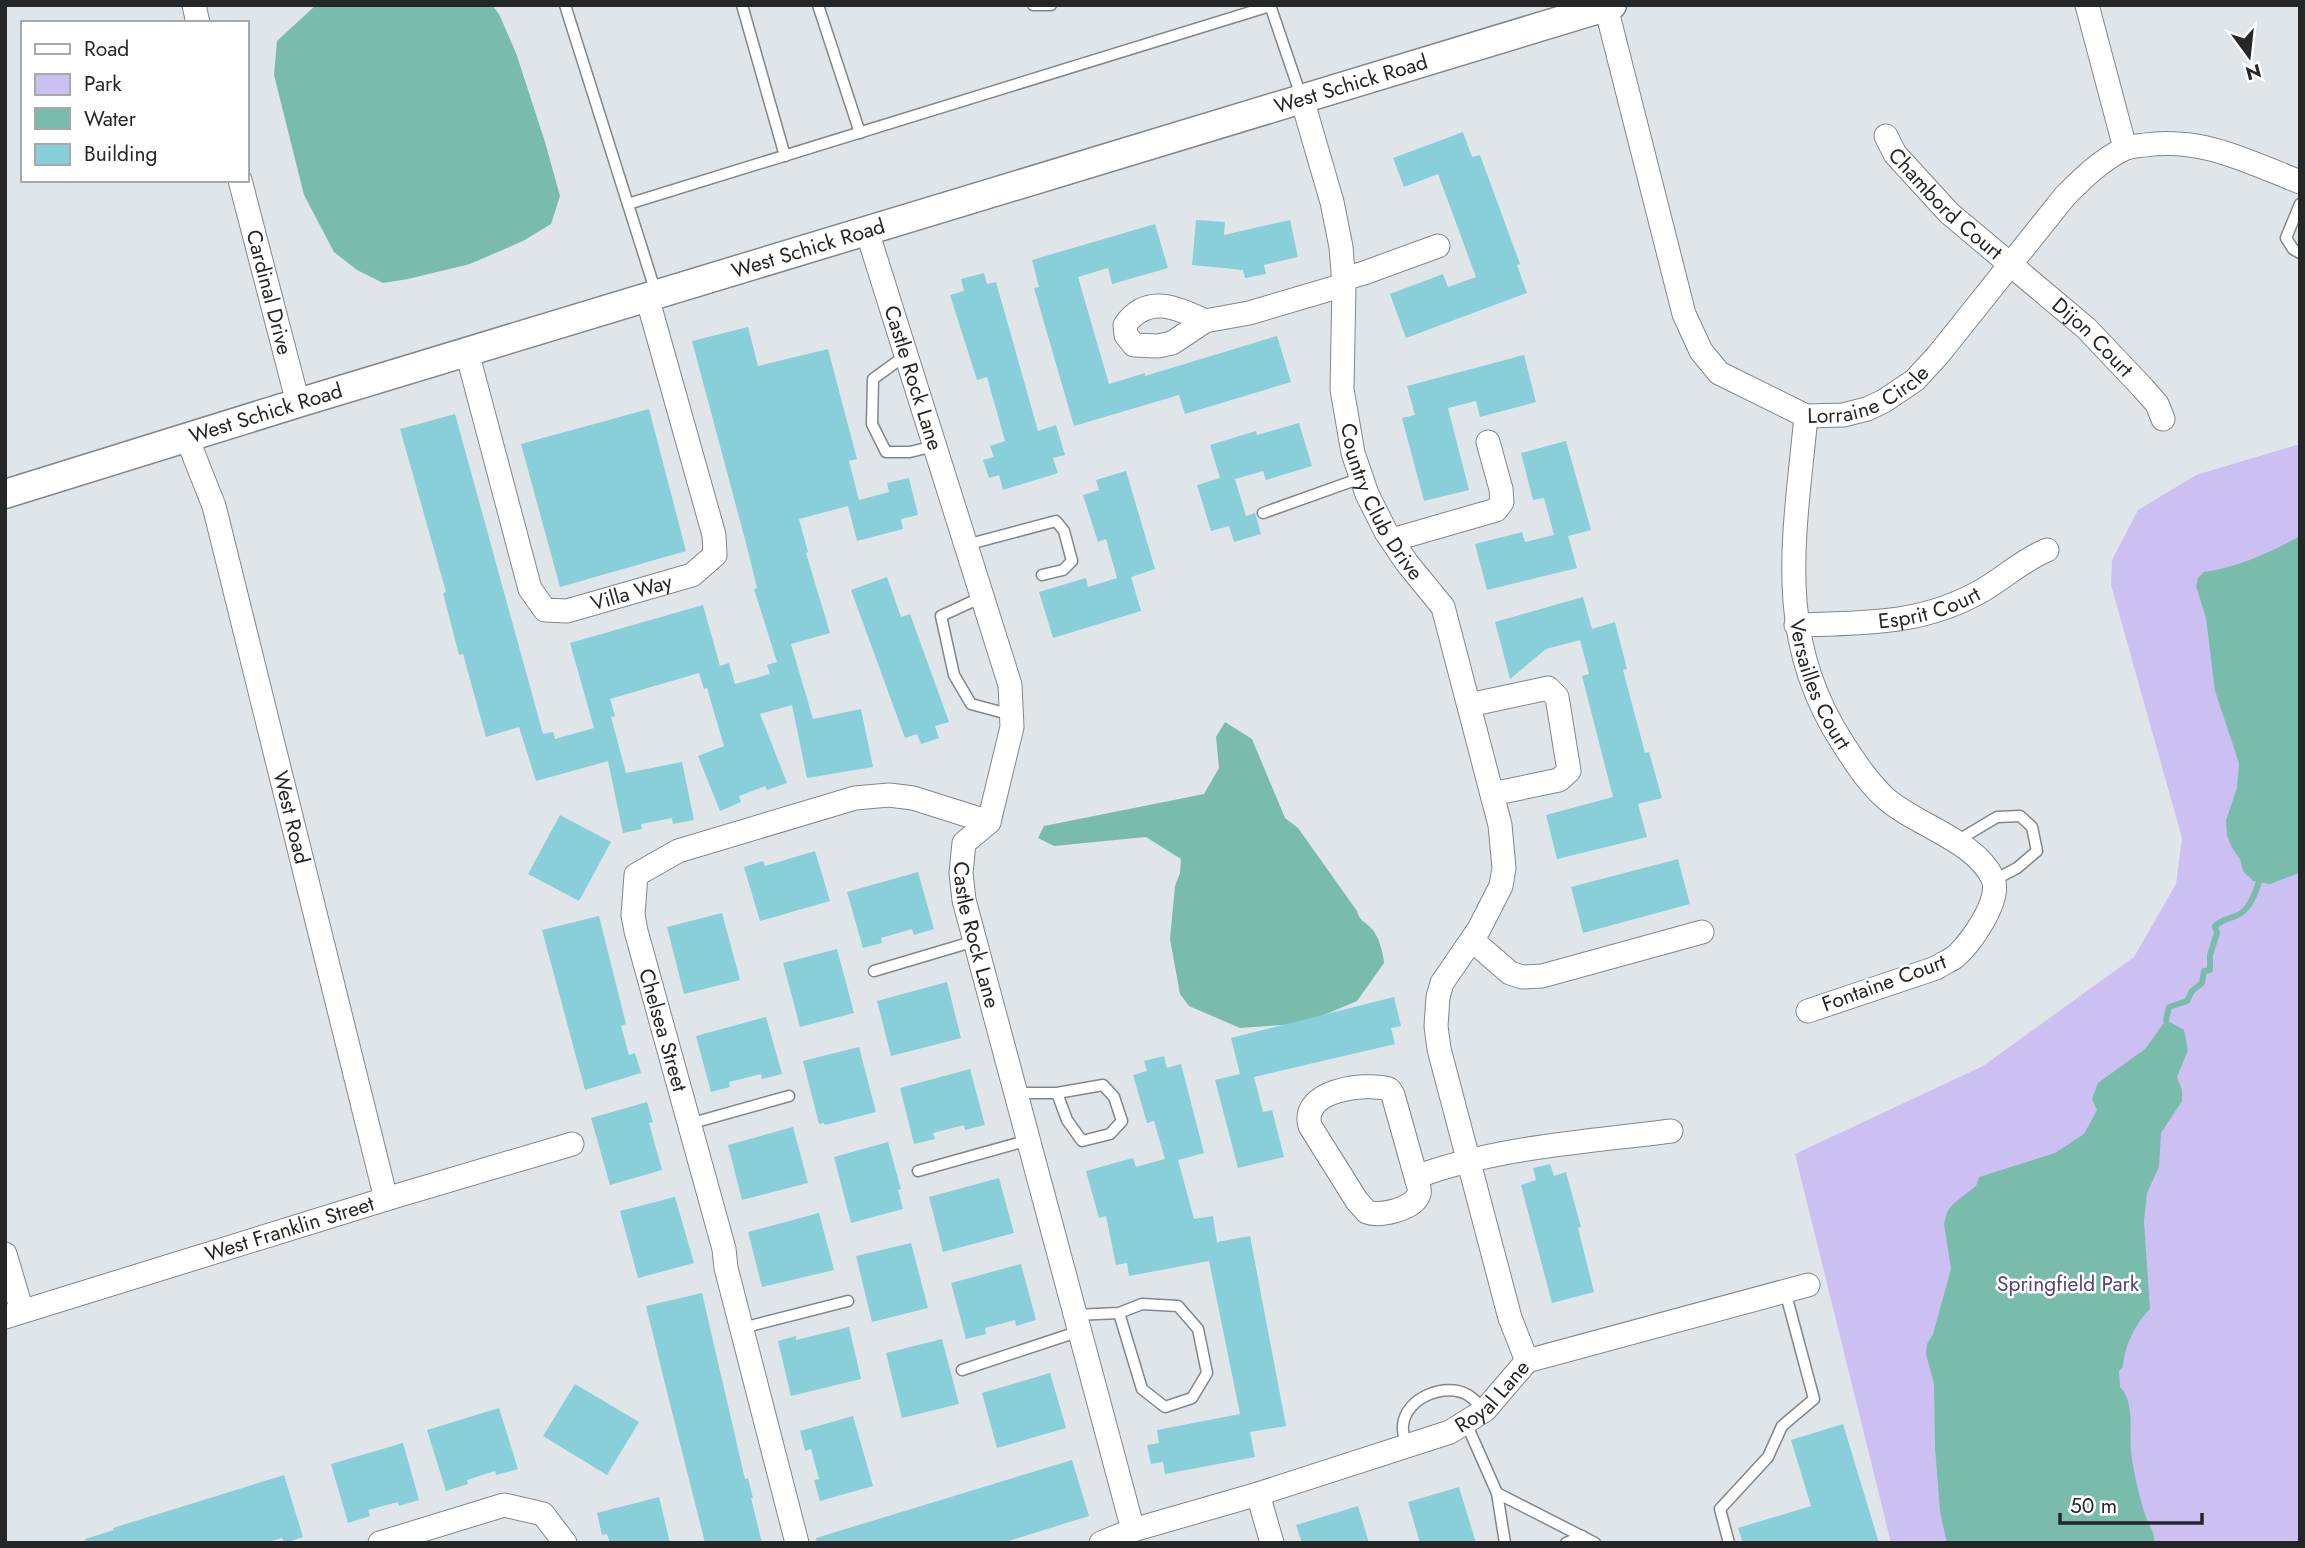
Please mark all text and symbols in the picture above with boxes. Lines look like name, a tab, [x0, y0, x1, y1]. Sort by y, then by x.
legend	[21, 21, 248, 182]
north arrow	[2214, 21, 2284, 91]
text: Road	[84, 34, 129, 64]
street label: West Schick Road	[1271, 47, 1431, 121]
text: N	[2242, 57, 2264, 87]
text: Park	[84, 69, 122, 99]
text: Water	[84, 104, 137, 134]
text: Building	[84, 139, 157, 169]
street label: Chambord Court	[1881, 141, 2009, 267]
street label: West Schick Road	[728, 211, 889, 286]
street label: Cardinal Drive	[239, 226, 300, 358]
street label: Dijon Court	[2045, 291, 2140, 384]
street label: Castle Rock Lane	[876, 302, 950, 454]
street label: Lorraine Circle	[1807, 359, 1936, 431]
street label: West Schick Road	[185, 375, 346, 451]
street label: Country Club Drive	[1333, 421, 1430, 587]
street label: Villa Way	[587, 566, 676, 618]
street label: Esprit Court	[1877, 579, 1986, 636]
street label: Versailles Court	[1782, 617, 1858, 755]
street label: West Road	[265, 768, 317, 867]
street label: Castle Rock Lane	[946, 860, 1007, 1012]
street label: Fontaine Court	[1818, 947, 1950, 1019]
street label: Chelsea Street	[631, 965, 695, 1095]
street label: West Franklin Street	[202, 1189, 378, 1269]
park label: Springfield Park	[1997, 1269, 2140, 1299]
street label: Royal Lane	[1449, 1353, 1537, 1440]
scale bar	[2060, 1482, 2202, 1526]
text: 50 m	[2070, 1491, 2117, 1521]

